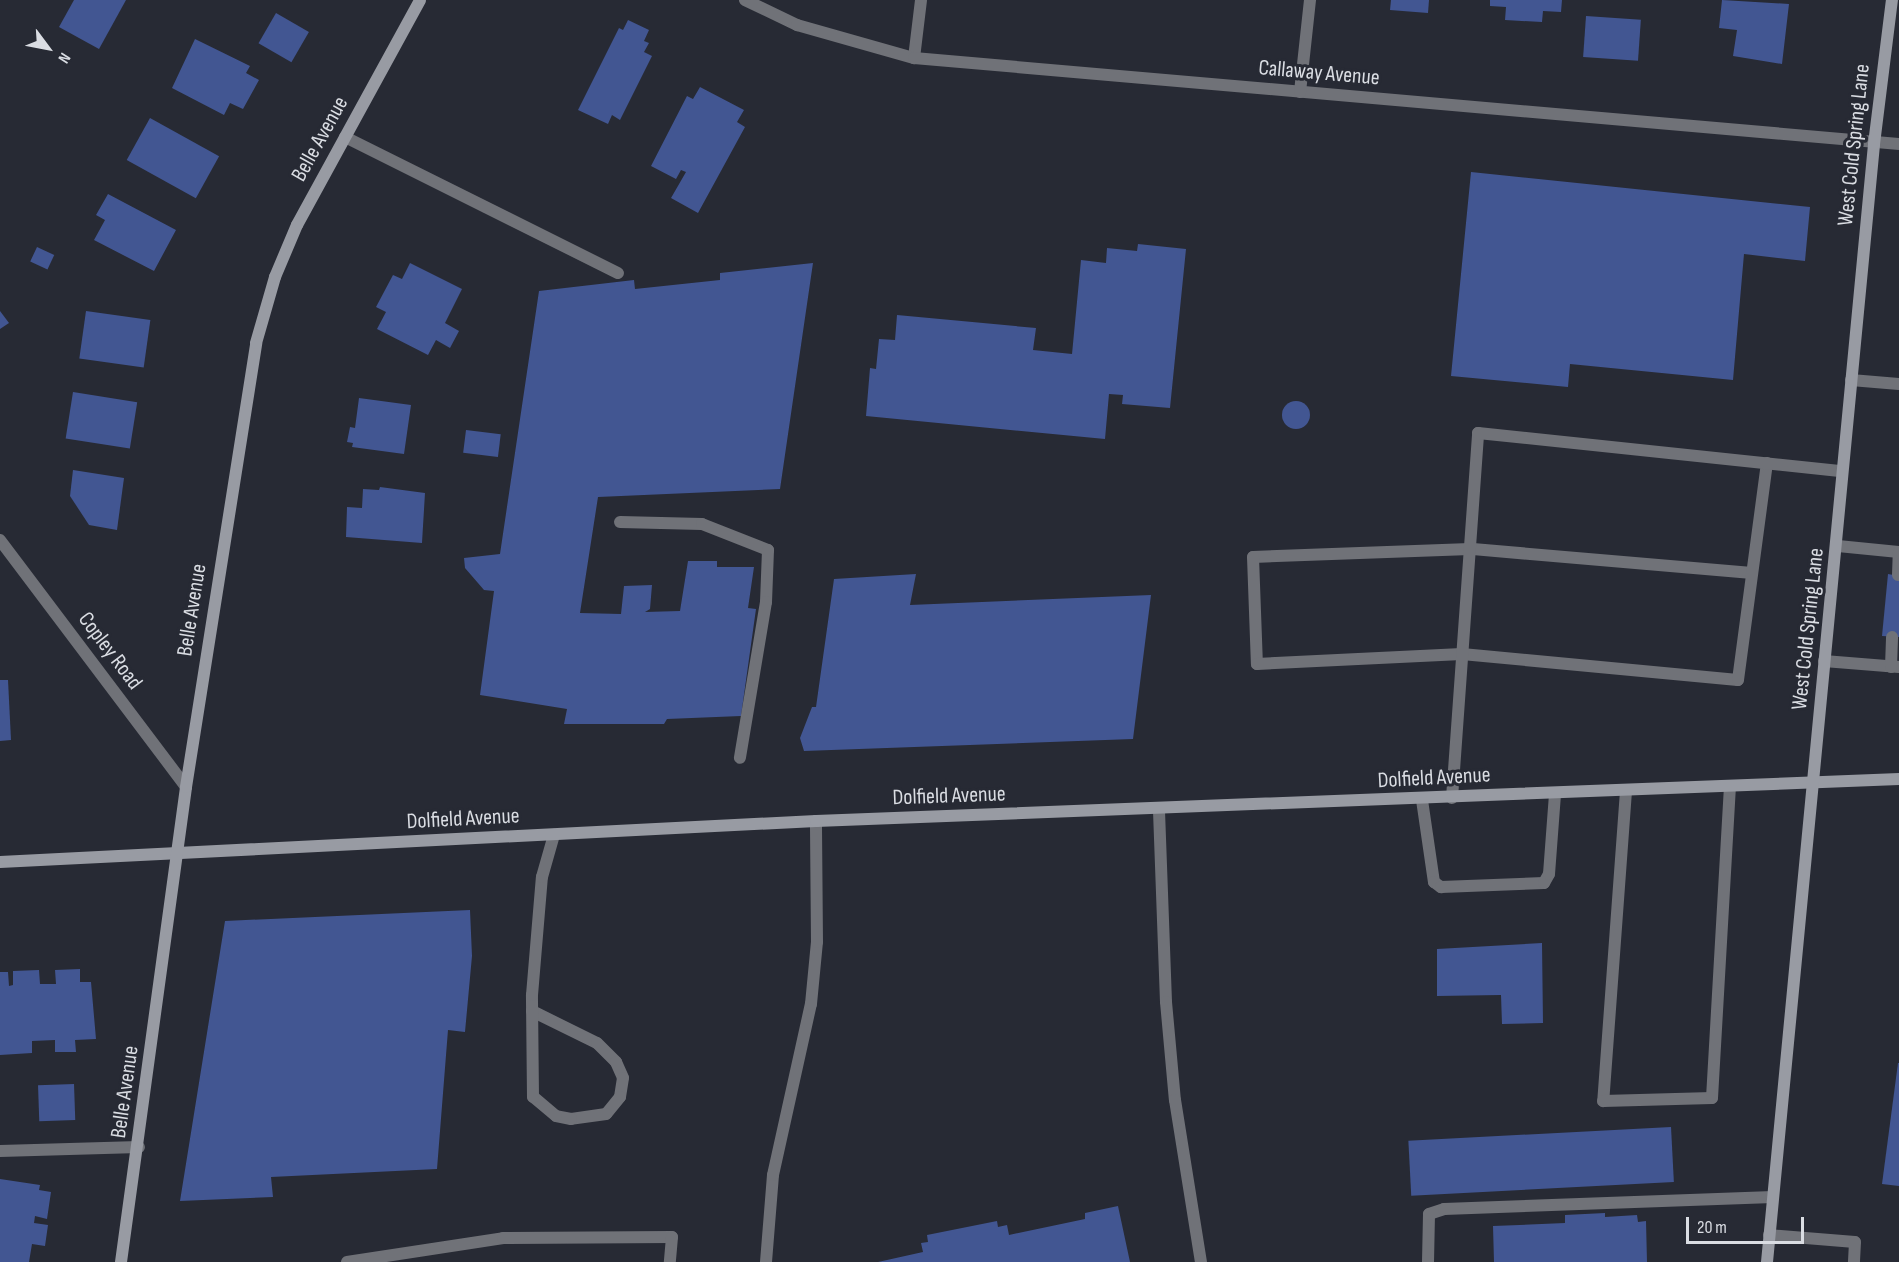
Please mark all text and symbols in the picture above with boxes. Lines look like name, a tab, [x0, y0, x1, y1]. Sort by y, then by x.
north arrow	[18, 18, 78, 78]
text: N	[53, 49, 74, 66]
street label: Callaway Avenue	[1257, 55, 1381, 91]
street label: West Cold Spring Lane	[1832, 63, 1876, 227]
street label: Belle Avenue	[286, 92, 354, 186]
street label: West Cold Spring Lane	[1786, 547, 1830, 711]
street label: Belle Avenue	[172, 562, 212, 658]
street label: Copley Road	[72, 607, 148, 695]
street label: Dolfield Avenue	[1377, 762, 1491, 794]
street label: Dolfield Avenue	[892, 781, 1006, 811]
street label: Dolfield Avenue	[406, 803, 520, 835]
street label: Belle Avenue	[105, 1044, 145, 1140]
scale bar	[1689, 1205, 1808, 1243]
text: 20 m	[1697, 1217, 1727, 1238]

